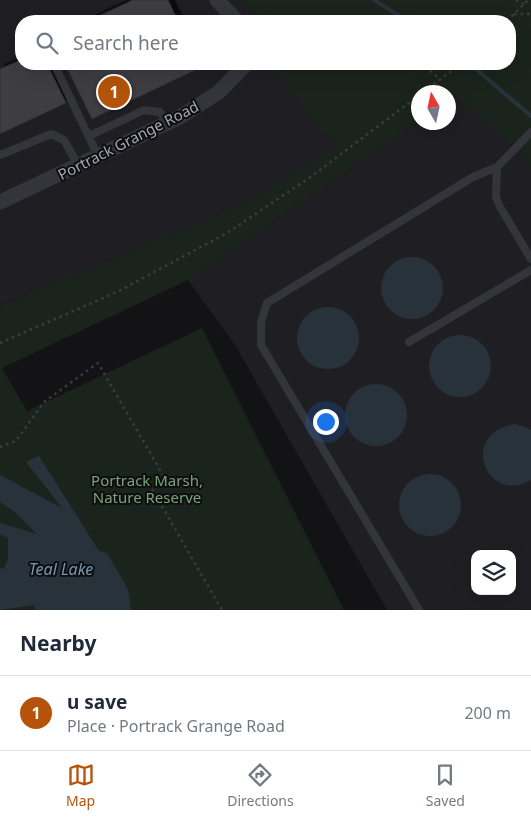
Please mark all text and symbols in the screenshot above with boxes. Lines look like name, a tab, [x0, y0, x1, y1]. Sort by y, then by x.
search box	[15, 15, 516, 70]
icon: search	[33, 29, 61, 57]
text: Search here	[73, 30, 179, 56]
pin: 1	[98, 73, 130, 111]
north arrow	[411, 85, 456, 130]
street label: Portrack Grange Road	[54, 96, 202, 184]
your location	[313, 409, 339, 435]
park label: Portrack Marsh, Nature Reserve	[91, 470, 203, 507]
map controls	[471, 550, 516, 595]
button: layers	[471, 550, 516, 595]
water label: Teal Lake	[29, 558, 93, 580]
text: Nearby	[20, 629, 96, 657]
text: u save	[67, 689, 127, 715]
text: 1	[31, 702, 41, 724]
text: 200 m	[464, 702, 511, 724]
text: Place · Portrack Grange Road	[67, 715, 285, 737]
tab: Map	[66, 761, 95, 810]
tab: Directions	[227, 761, 294, 810]
tab: Saved	[426, 761, 465, 810]

